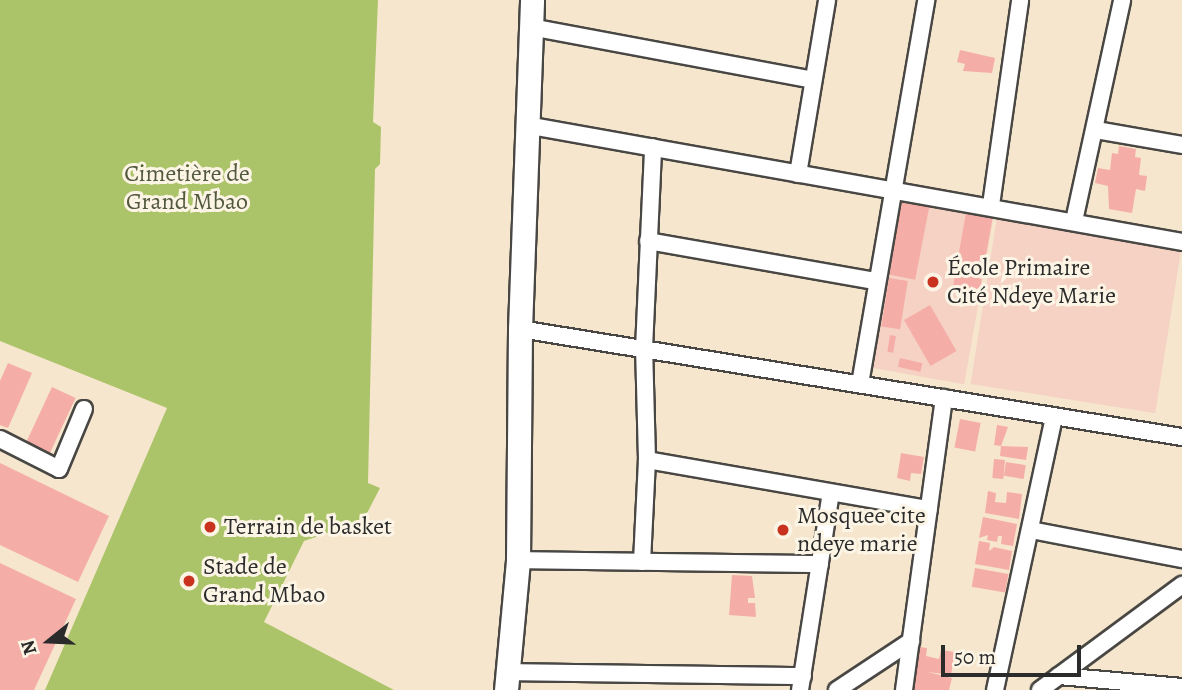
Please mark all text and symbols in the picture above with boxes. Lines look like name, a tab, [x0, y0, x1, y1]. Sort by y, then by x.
park label: Cimetière de Grand Mbao	[124, 160, 250, 216]
place label: École Primaire Cité Ndeye Marie	[947, 254, 1116, 310]
marker: École Primaire Cité Ndeye Marie	[925, 274, 941, 290]
place label: Mosquee cite ndeye marie	[797, 502, 926, 558]
place label: Terrain de basket	[224, 513, 392, 541]
marker: Terrain de basket	[202, 519, 218, 535]
marker: Mosquee cite ndeye marie	[775, 522, 791, 538]
place label: Stade de Grand Mbao	[203, 553, 325, 609]
marker: Stade de Grand Mbao	[181, 573, 197, 589]
north arrow	[14, 606, 84, 676]
scale bar	[944, 630, 1084, 674]
text: N	[15, 637, 44, 658]
text: 50 m	[954, 643, 996, 671]

